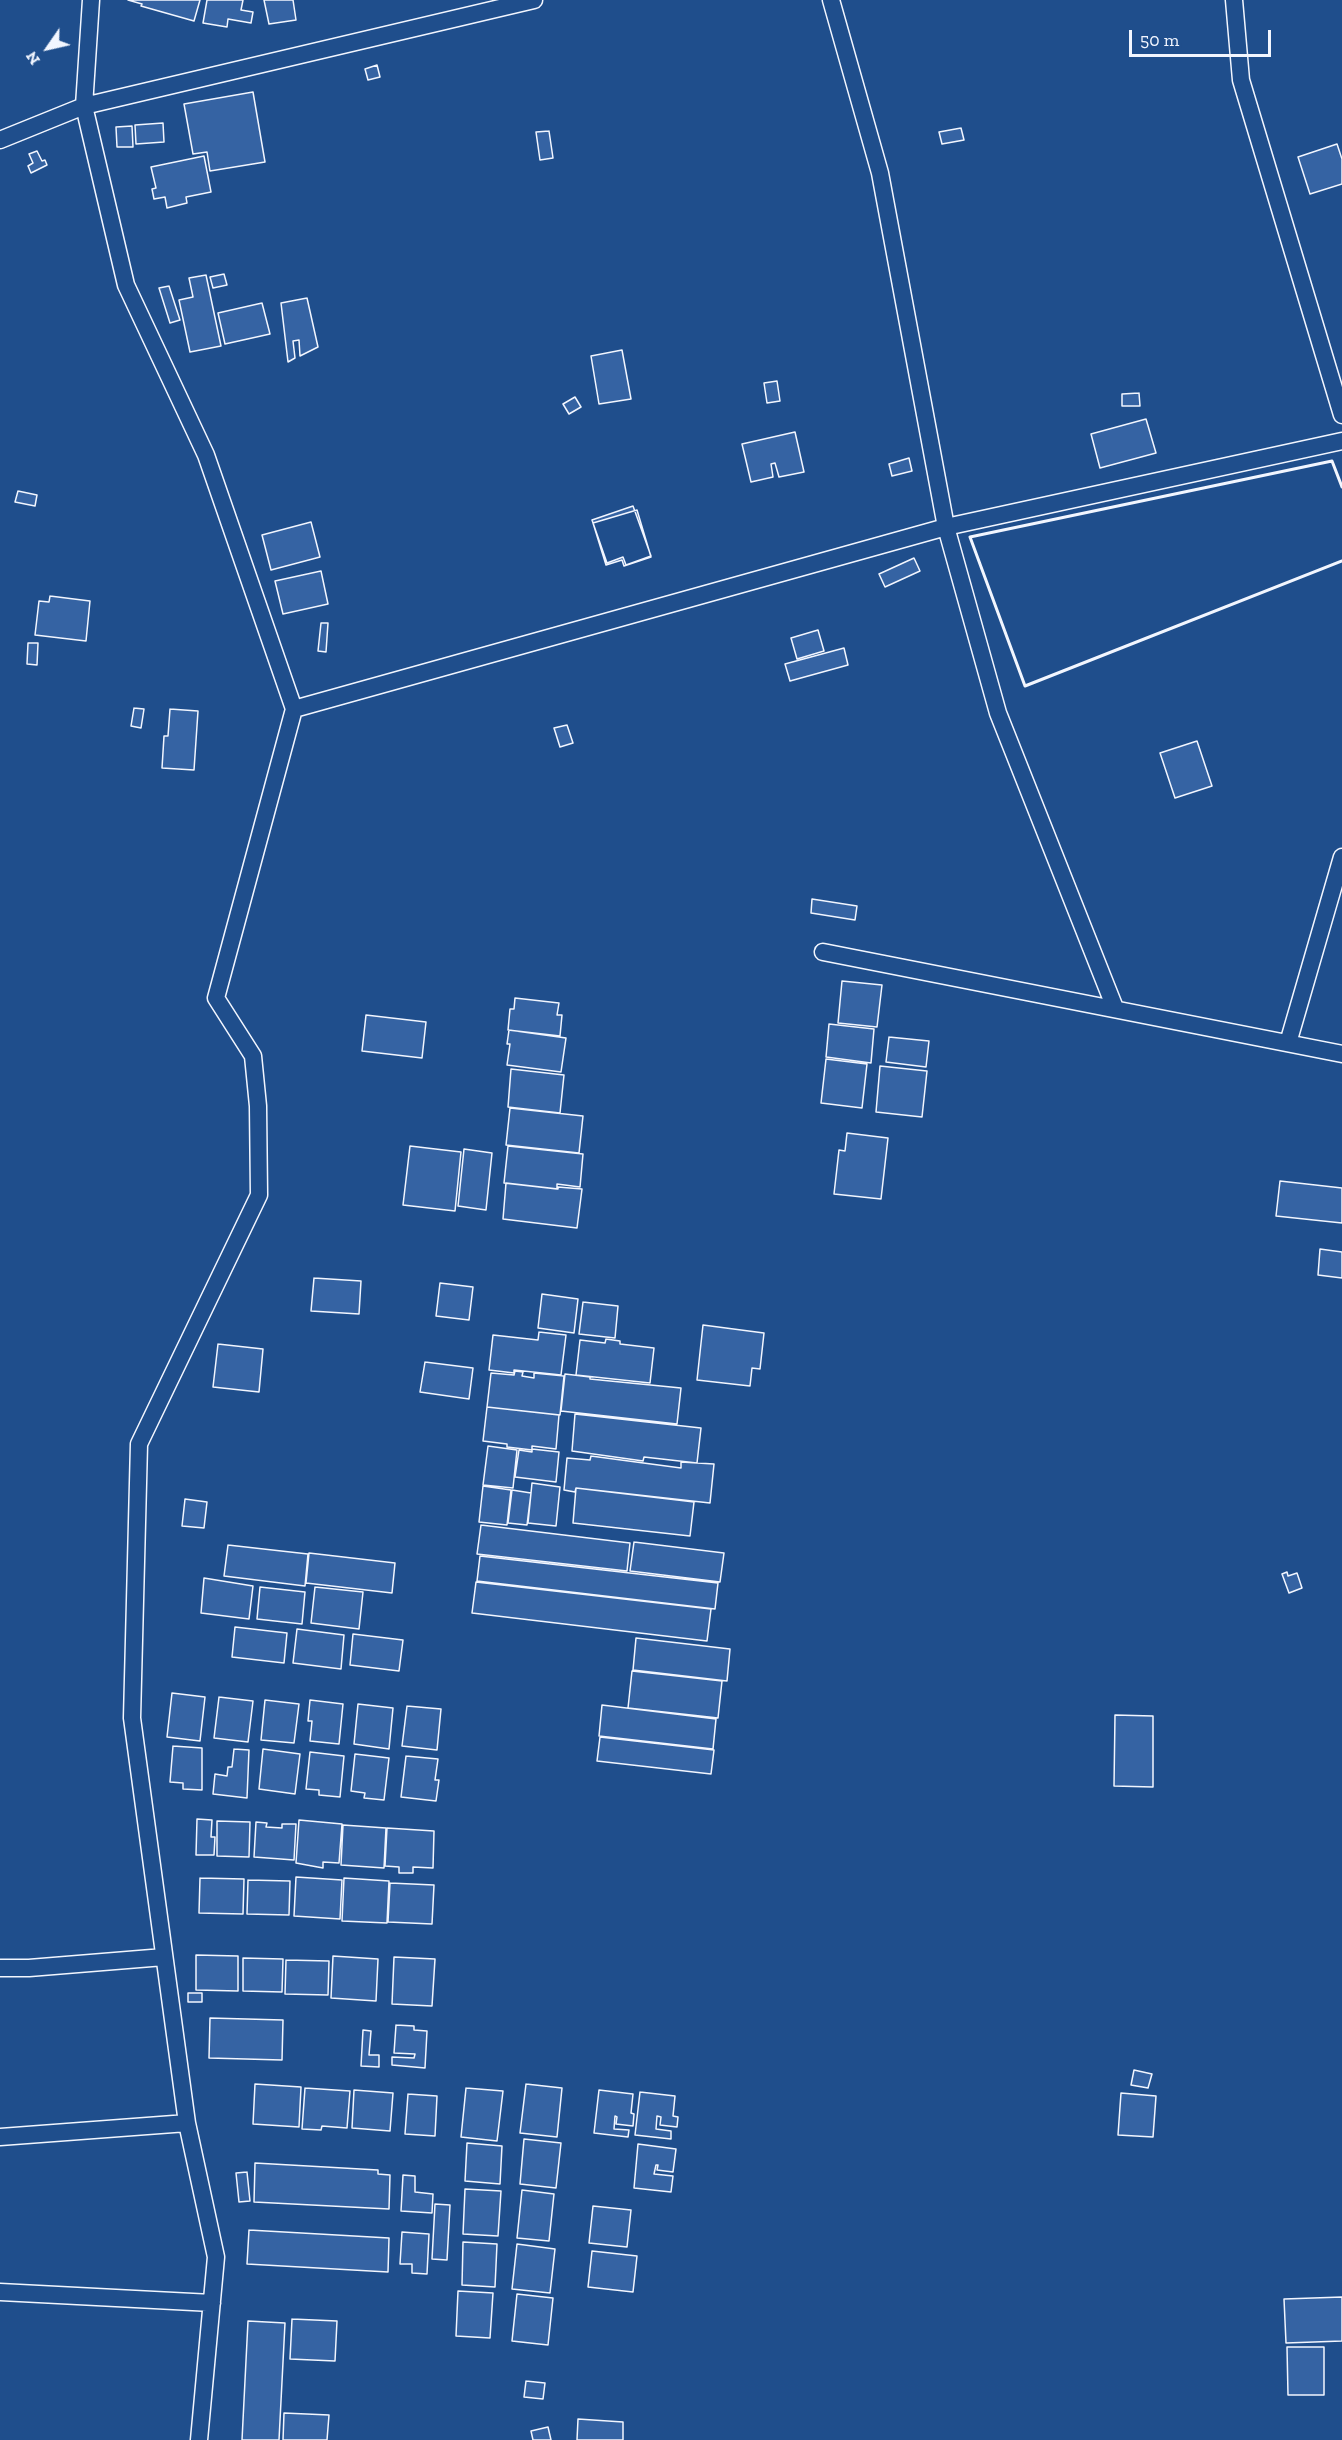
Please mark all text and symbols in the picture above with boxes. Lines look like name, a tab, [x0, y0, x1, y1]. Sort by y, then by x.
north arrow	[18, 18, 78, 78]
scale bar	[1132, 18, 1274, 56]
text: 50 m	[1140, 29, 1179, 51]
text: N	[21, 48, 44, 69]

